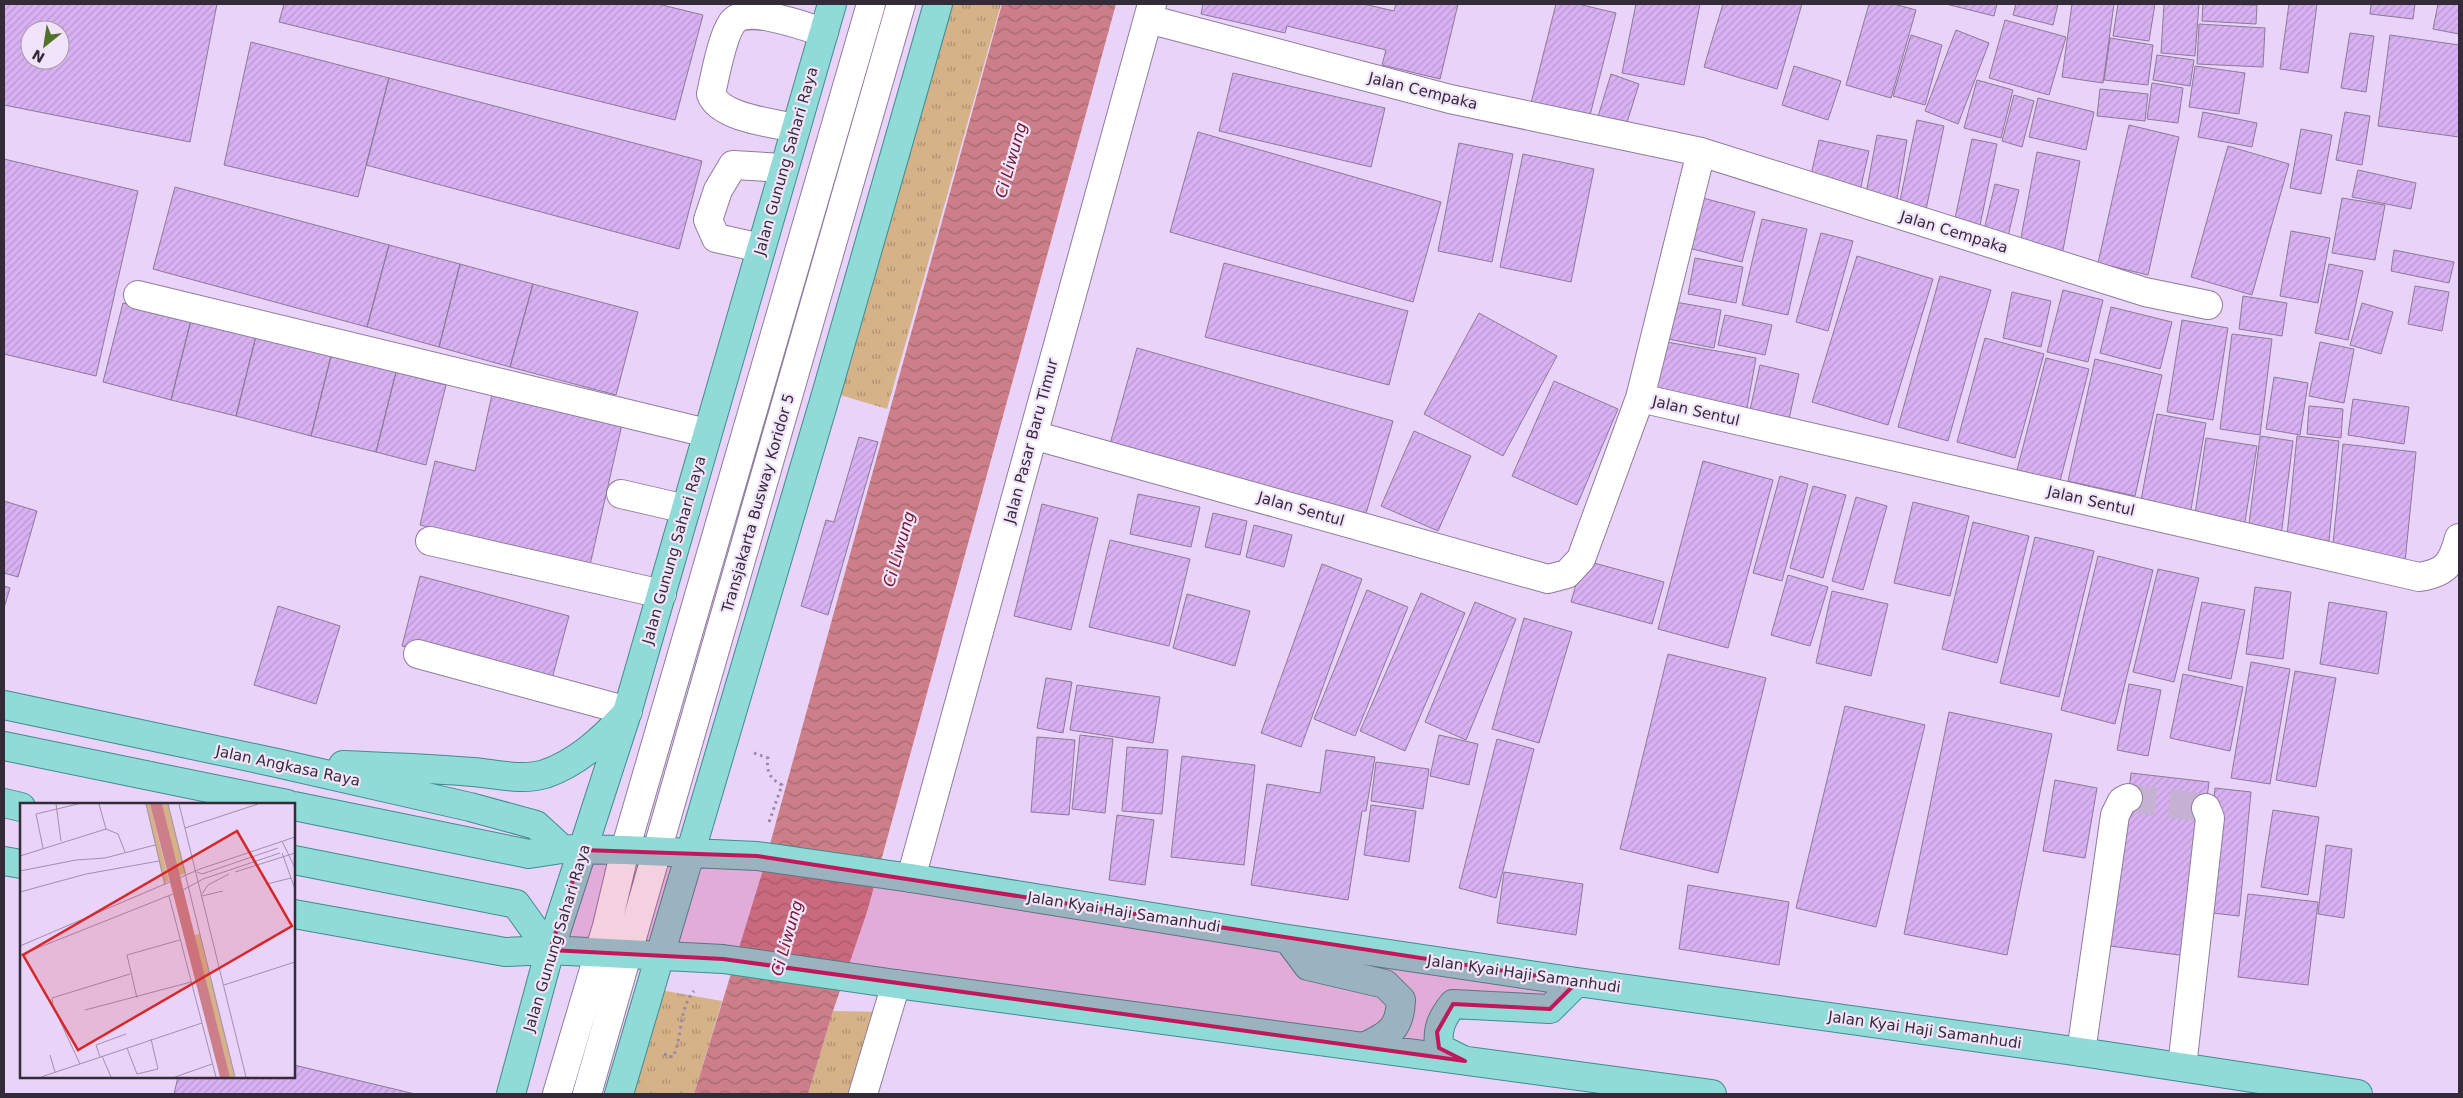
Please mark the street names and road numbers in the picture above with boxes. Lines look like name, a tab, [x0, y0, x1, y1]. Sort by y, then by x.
street label: Jalan Gunung Sahari Raya	[750, 65, 822, 258]
street label: Jalan Cempaka	[1366, 68, 1479, 113]
street label: Jalan Cempaka	[1897, 207, 2010, 257]
street label: Jalan Pasar Baru Timur	[1000, 356, 1062, 526]
street label: Transjakarta Busway Koridor 5	[718, 391, 798, 616]
street label: Jalan Sentul	[1650, 392, 1741, 430]
street label: Jalan Gunung Sahari Raya	[638, 454, 710, 647]
street label: Jalan Sentul	[2045, 482, 2136, 520]
street label: Jalan Sentul	[1255, 488, 1346, 530]
street label: Jalan Angkasa Raya	[213, 742, 362, 790]
street label: Jalan Gunung Sahari Raya	[520, 842, 594, 1035]
street label: Jalan Kyai Haji Samanhudi	[1025, 888, 1222, 936]
street label: Jalan Kyai Haji Samanhudi	[1425, 951, 1622, 997]
street label: Jalan Kyai Haji Samanhudi	[1826, 1007, 2023, 1053]

